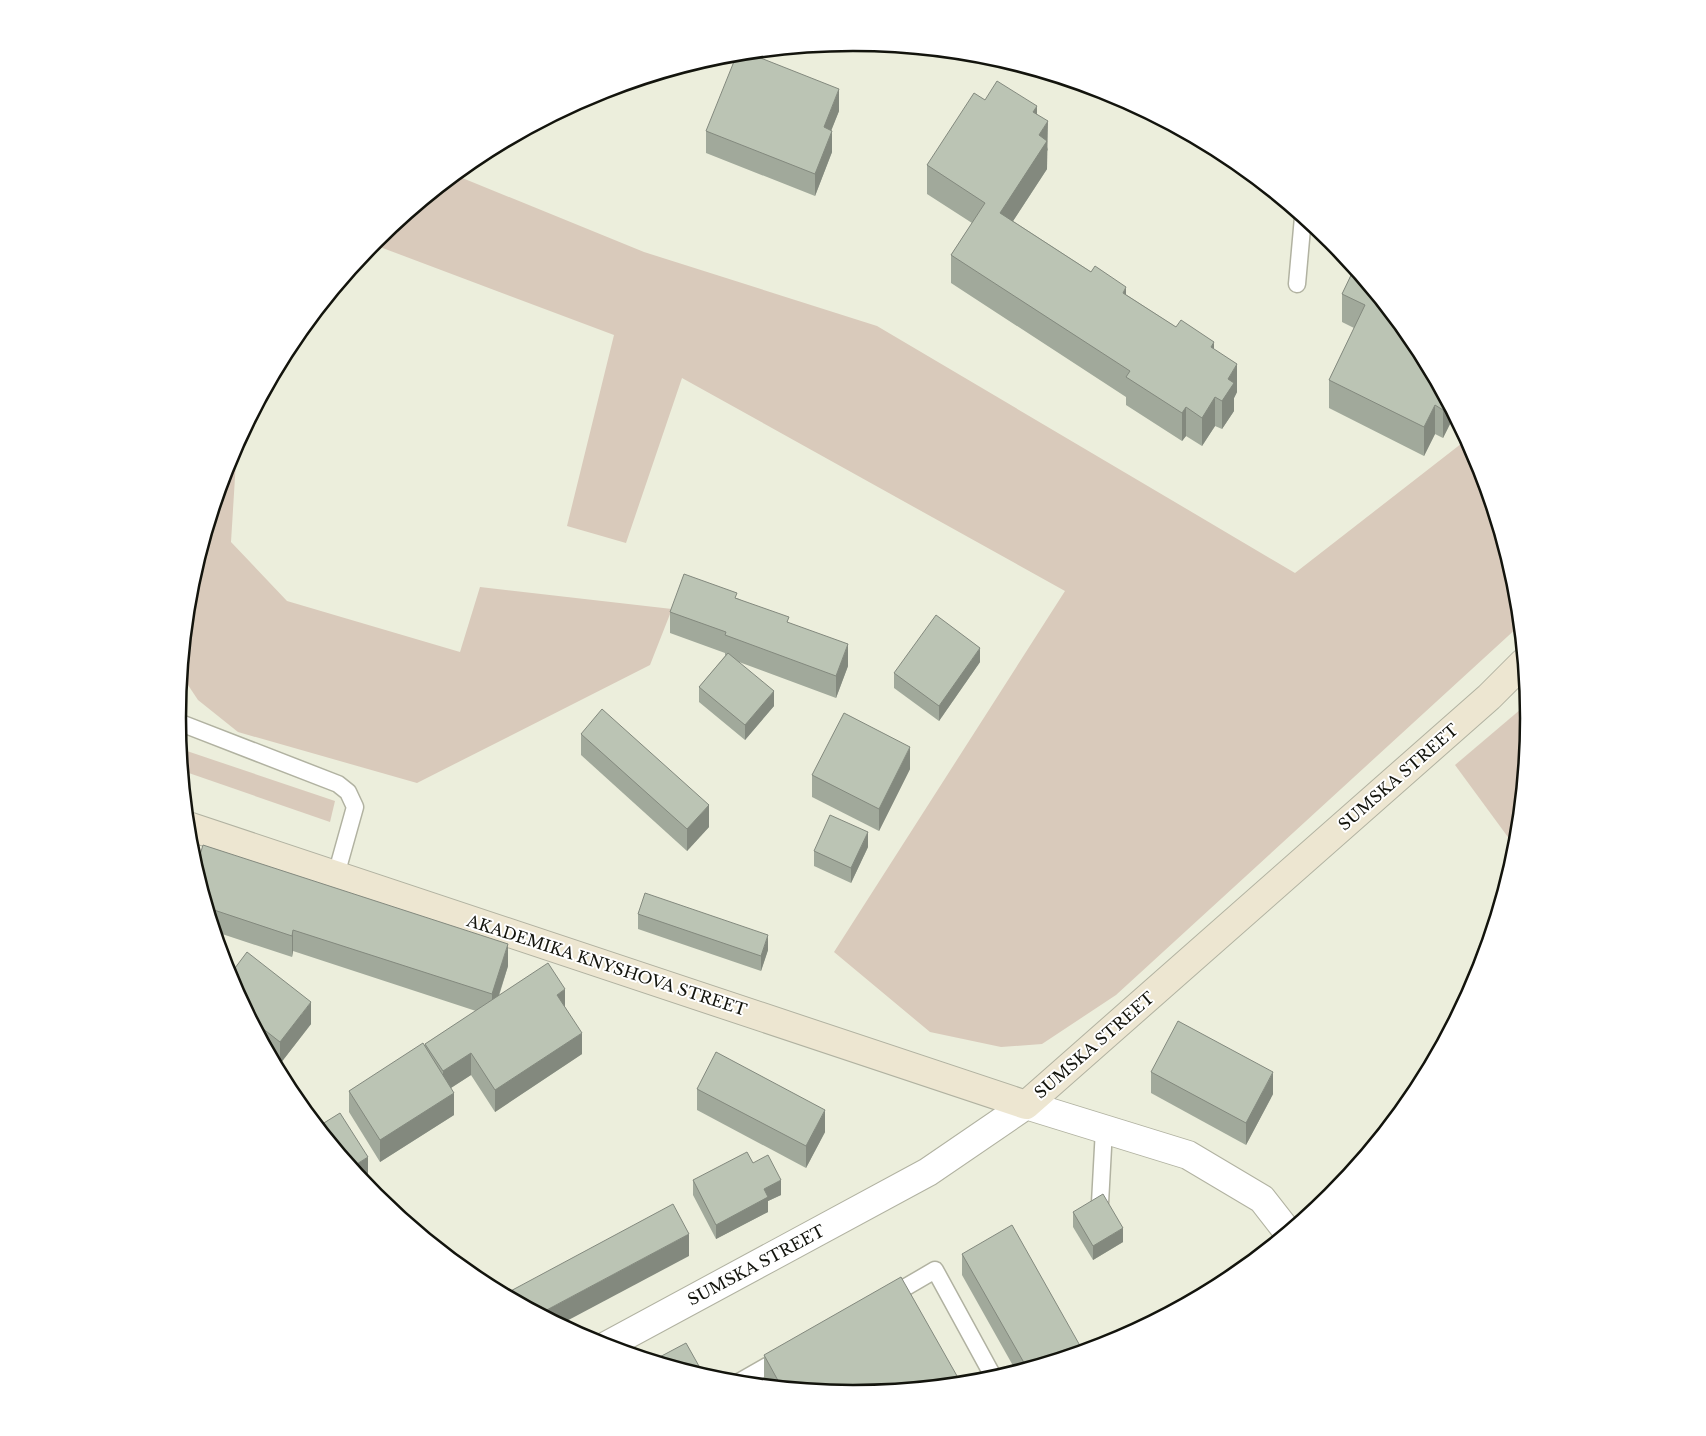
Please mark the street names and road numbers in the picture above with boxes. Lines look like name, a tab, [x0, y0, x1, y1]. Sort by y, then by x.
street label: SUMSKA STREET	[1334, 719, 1462, 835]
street label: AKADEMIKA KNYSHOVA STREET	[464, 910, 750, 1020]
street label: SUMSKA STREET	[1030, 987, 1158, 1103]
street label: SUMSKA STREET	[684, 1220, 828, 1310]

